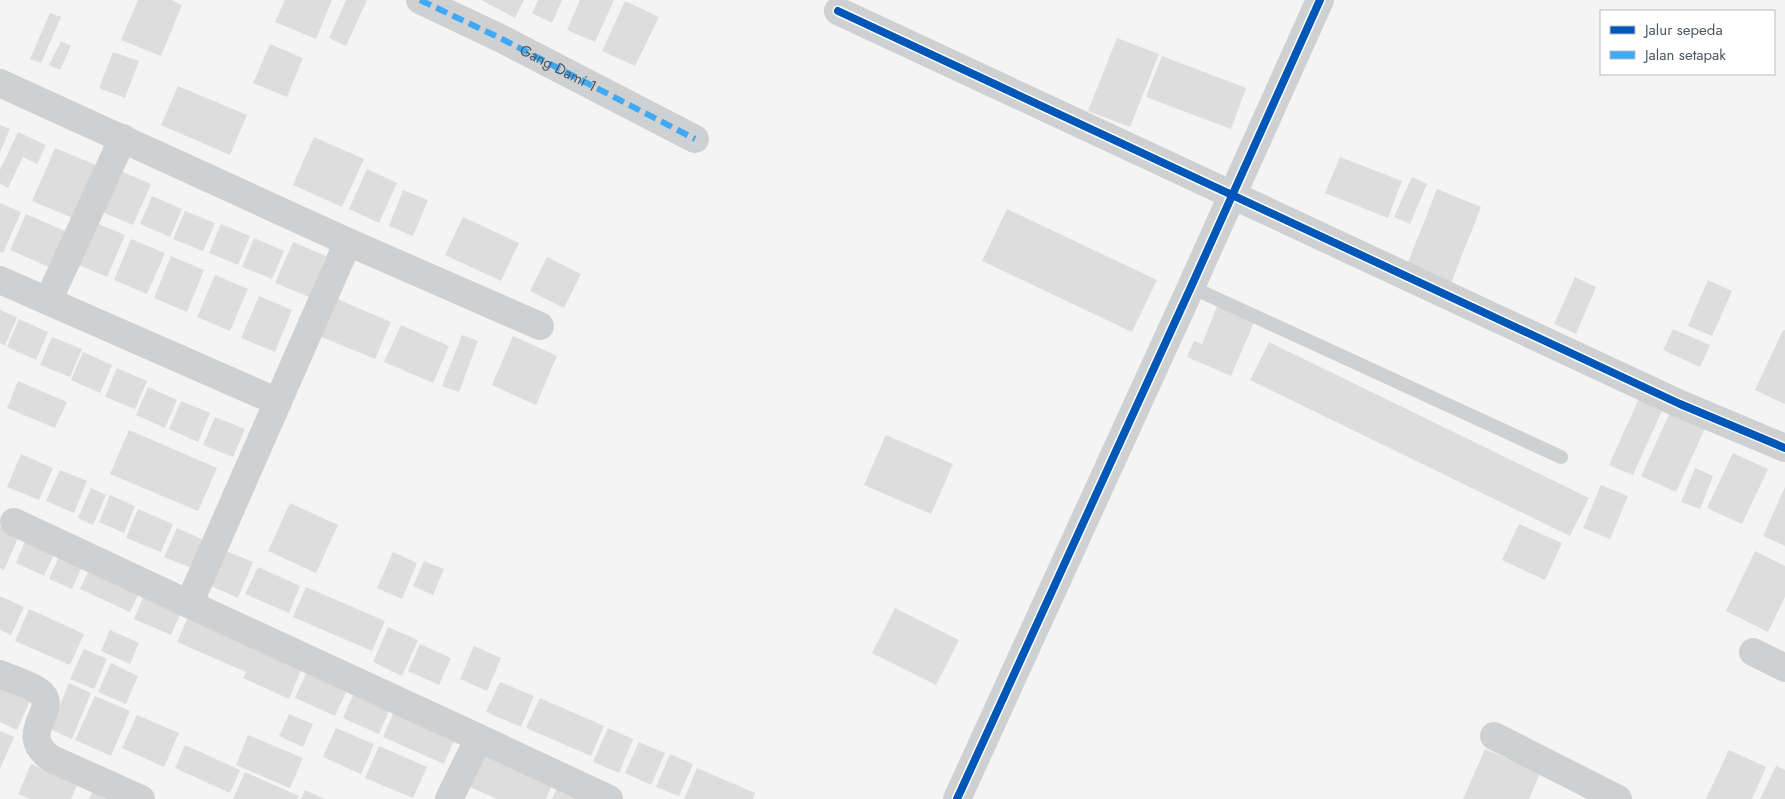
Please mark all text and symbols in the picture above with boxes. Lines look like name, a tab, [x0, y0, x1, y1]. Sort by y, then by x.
legend	[1600, 10, 1775, 75]
text: Jalur sepeda	[1643, 19, 1723, 41]
street label: Gang Dami 1	[516, 39, 601, 97]
text: Jalan setapak	[1643, 44, 1726, 66]

